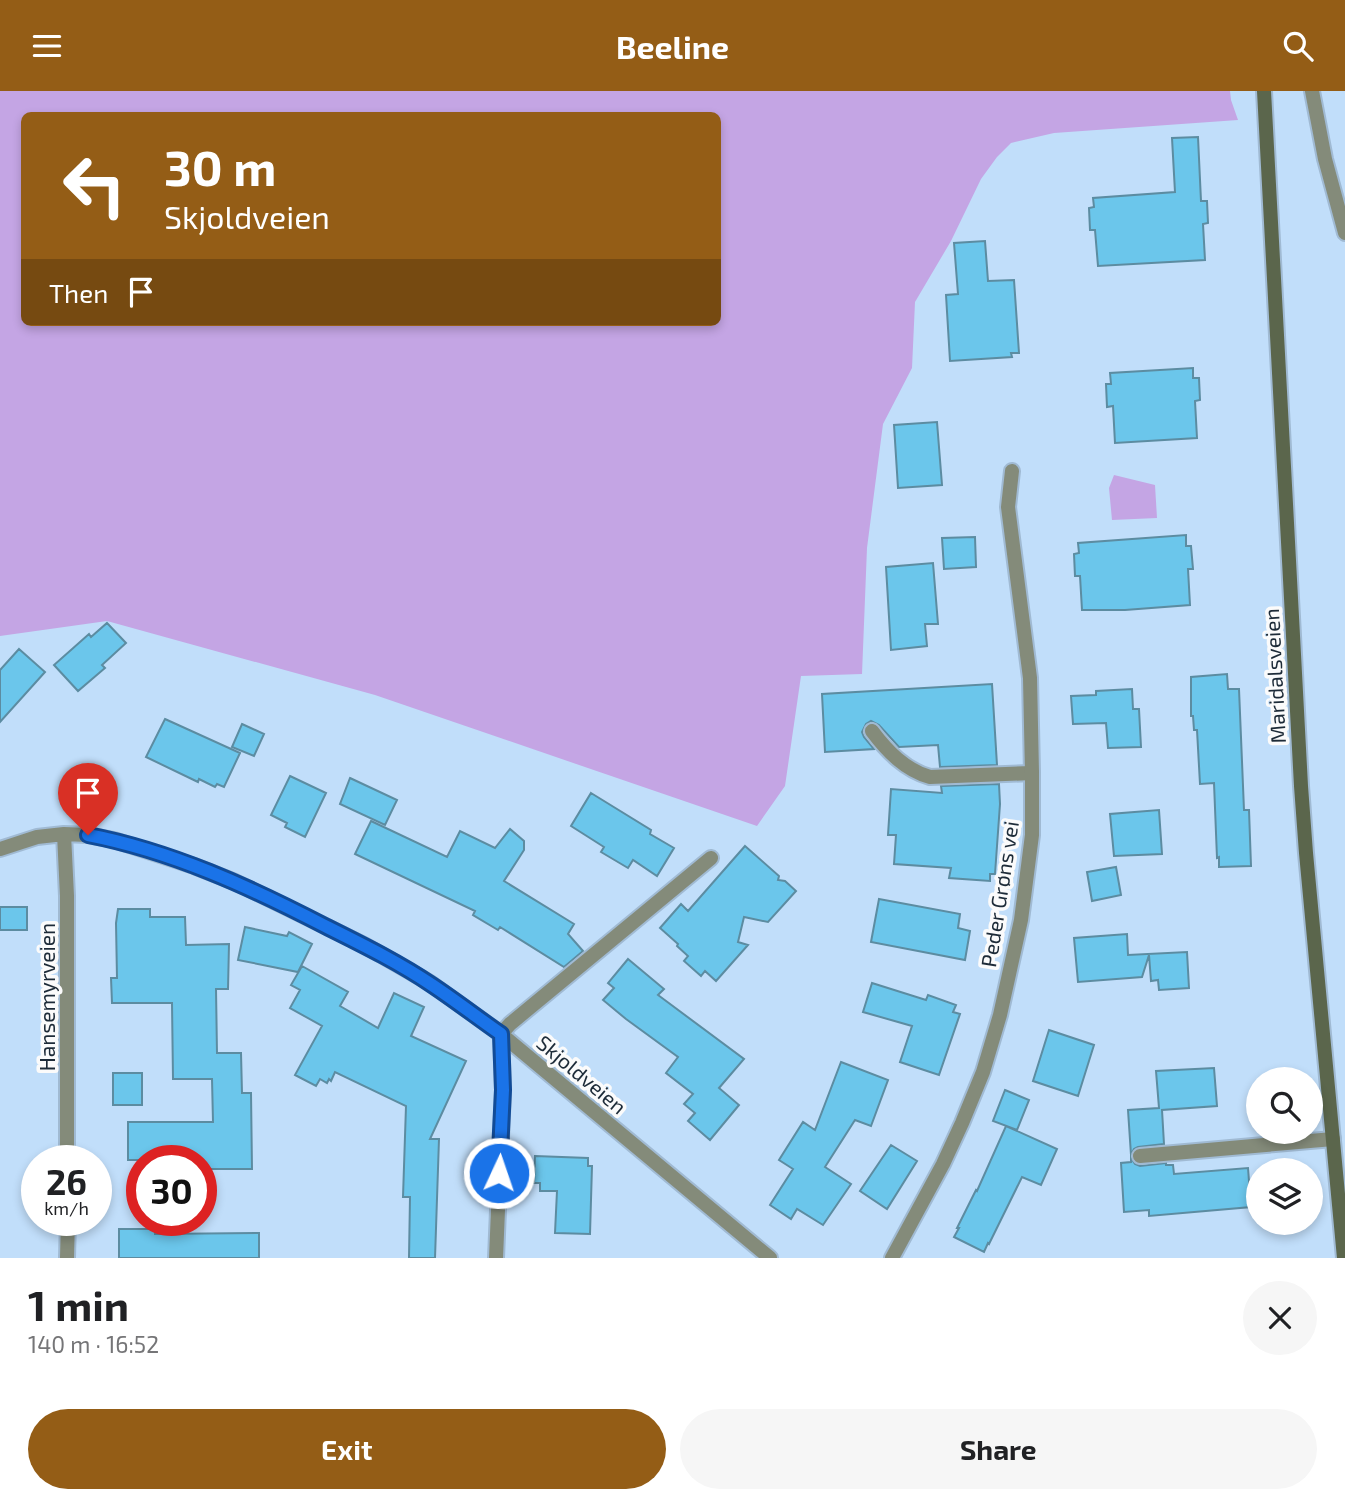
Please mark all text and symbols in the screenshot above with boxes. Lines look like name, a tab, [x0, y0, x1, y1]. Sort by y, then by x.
icon: menu	[28, 27, 66, 65]
text: Beeline	[616, 27, 729, 65]
icon: search	[1279, 27, 1317, 65]
text: 30 m	[164, 137, 276, 196]
icon: left	[49, 140, 140, 231]
text: Skjoldveien	[164, 197, 330, 235]
icon: arrive	[122, 273, 160, 311]
text: Then	[49, 277, 108, 308]
street label: Maridalsveien	[1258, 608, 1290, 744]
pin	[58, 763, 118, 835]
icon: arrive	[69, 774, 107, 812]
street label: Peder Grøns vei	[975, 819, 1023, 969]
street label: Hansemyrveien	[34, 923, 59, 1071]
street label: Skjoldveien	[532, 1029, 632, 1119]
map controls	[1246, 1067, 1323, 1235]
button: search	[1246, 1067, 1323, 1144]
position arrow	[462, 1136, 536, 1210]
speed limit sign: 30	[126, 1145, 217, 1236]
button: layers	[1246, 1158, 1323, 1235]
text: 26	[46, 1160, 87, 1202]
text: km/h	[44, 1197, 89, 1219]
text: 1 min	[28, 1279, 129, 1329]
button: close	[1243, 1281, 1317, 1355]
text: 140 m · 16:52	[28, 1330, 159, 1358]
button: Exit	[28, 1409, 666, 1489]
button: Share	[680, 1409, 1317, 1489]

